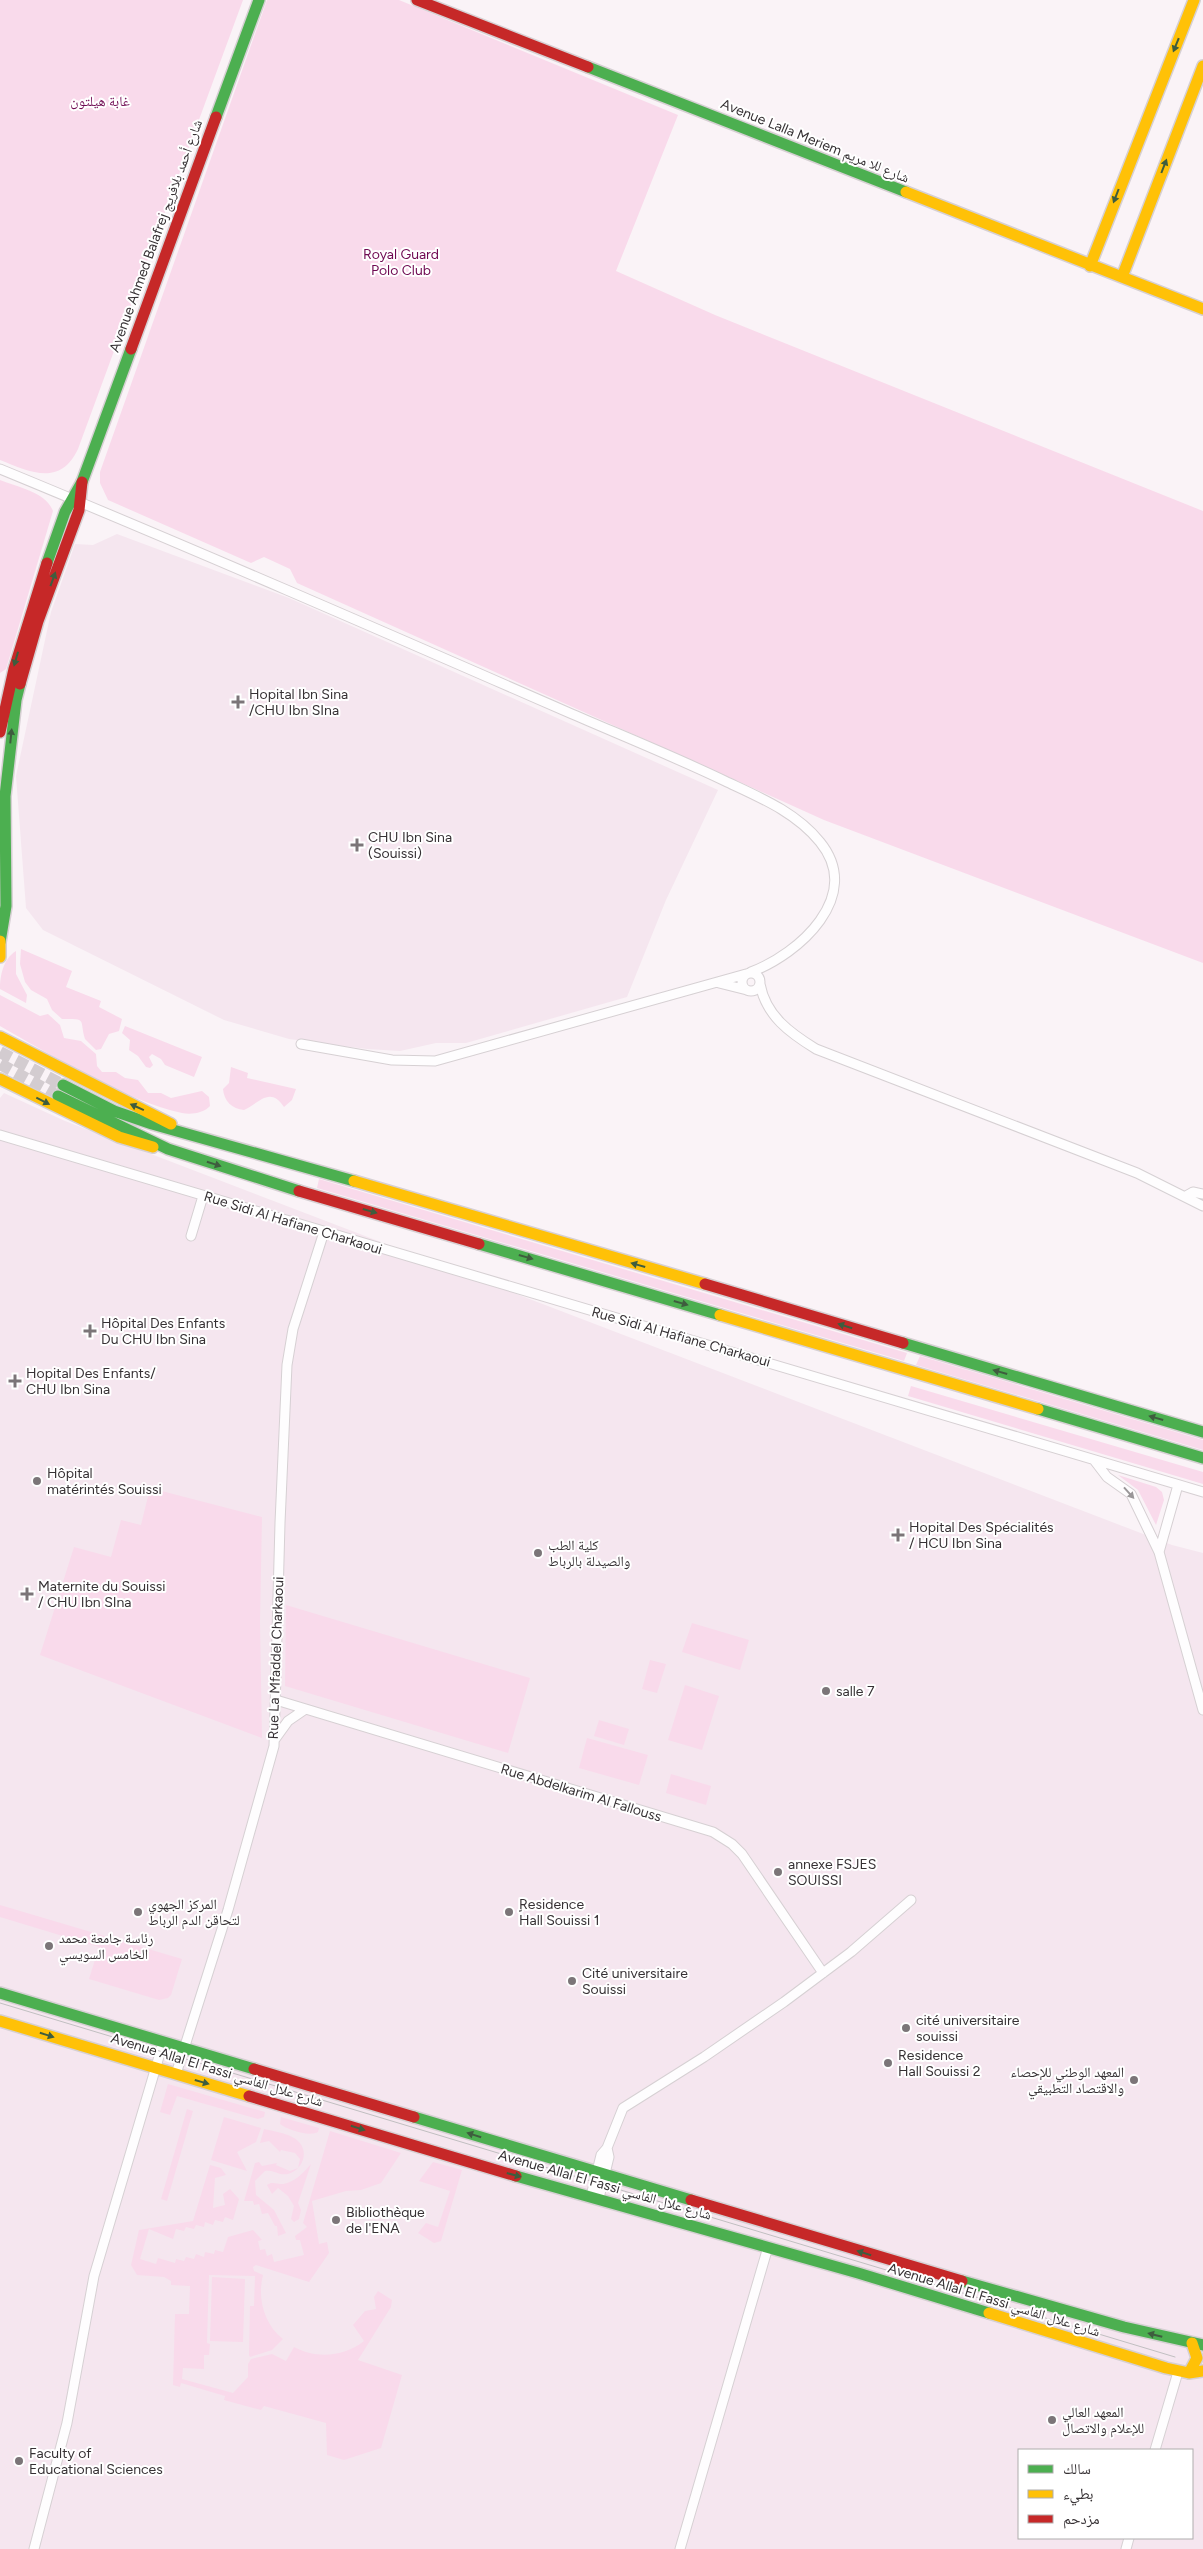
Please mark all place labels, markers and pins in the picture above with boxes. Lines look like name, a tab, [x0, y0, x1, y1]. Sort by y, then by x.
place label: Hopital Ibn Sina /CHU Ibn SIna	[249, 686, 348, 719]
marker: Hopital Ibn Sina /CHU Ibn SIna	[231, 695, 245, 709]
place label: CHU Ibn Sina (Souissi)	[368, 829, 452, 862]
marker: CHU Ibn Sina (Souissi)	[350, 838, 364, 852]
place label: Hôpital Des Enfants Du CHU Ibn Sina	[101, 1315, 225, 1348]
marker: Hôpital Des Enfants Du CHU Ibn Sina	[83, 1324, 97, 1338]
place label: Hopital Des Enfants/ CHU Ibn Sina	[26, 1365, 156, 1398]
marker: Hopital Des Enfants/ CHU Ibn Sina	[8, 1374, 22, 1388]
place label: Hôpital matérintés Souissi	[47, 1465, 162, 1498]
marker: Hôpital matérintés Souissi	[31, 1475, 43, 1487]
place label: Hopital Des Spécialités / HCU Ibn Sina	[909, 1519, 1054, 1552]
marker: Hopital Des Spécialités / HCU Ibn Sina	[891, 1528, 905, 1542]
place label: كلية الطب والصيدلة بالرباط	[548, 1537, 630, 1570]
marker: كلية الطب والصيدلة بالرباط	[532, 1547, 544, 1559]
place label: Maternite du Souissi / CHU Ibn SIna	[38, 1578, 166, 1611]
marker: Maternite du Souissi / CHU Ibn SIna	[20, 1587, 34, 1601]
place label: salle 7	[836, 1683, 875, 1700]
marker: salle 7	[820, 1685, 832, 1697]
place label: annexe FSJES SOUISSI	[788, 1856, 876, 1889]
marker: annexe FSJES SOUISSI	[772, 1866, 784, 1878]
place label: المركز الجهوي لتحاقن الدم الرباط	[148, 1896, 240, 1930]
place label: ٍResidence Hall Souissi 1	[519, 1896, 600, 1929]
marker: المركز الجهوي لتحاقن الدم الرباط	[132, 1906, 144, 1918]
marker: ٍResidence Hall Souissi 1	[503, 1906, 515, 1918]
place label: رئاسة جامعة محمد الخامس السويسي	[59, 1930, 153, 1965]
marker: رئاسة جامعة محمد الخامس السويسي	[43, 1940, 55, 1952]
place label: Cité universitaire Souissi	[582, 1965, 688, 1998]
marker: Cité universitaire Souissi	[566, 1975, 578, 1987]
place label: cité universitaire souissi	[916, 2012, 1020, 2045]
marker: cité universitaire souissi	[900, 2022, 912, 2034]
place label: Residence Hall Souissi 2	[898, 2047, 981, 2080]
marker: Residence Hall Souissi 2	[882, 2057, 894, 2069]
place label: المعهد الوطني للإحصاء والاقتصاد التطبيقي	[1010, 2064, 1124, 2099]
marker: المعهد الوطني للإحصاء والاقتصاد التطبيقي	[1128, 2074, 1140, 2086]
place label: Bibliothèque de l'ENA	[346, 2204, 425, 2237]
marker: Bibliothèque de l'ENA	[330, 2214, 342, 2226]
place label: المعهد العالي للإعلام والاتصال	[1062, 2404, 1144, 2438]
marker: المعهد العالي للإعلام والاتصال	[1046, 2414, 1058, 2426]
place label: Faculty of Educational Sciences	[29, 2445, 163, 2478]
marker: Faculty of Educational Sciences	[13, 2455, 25, 2467]

